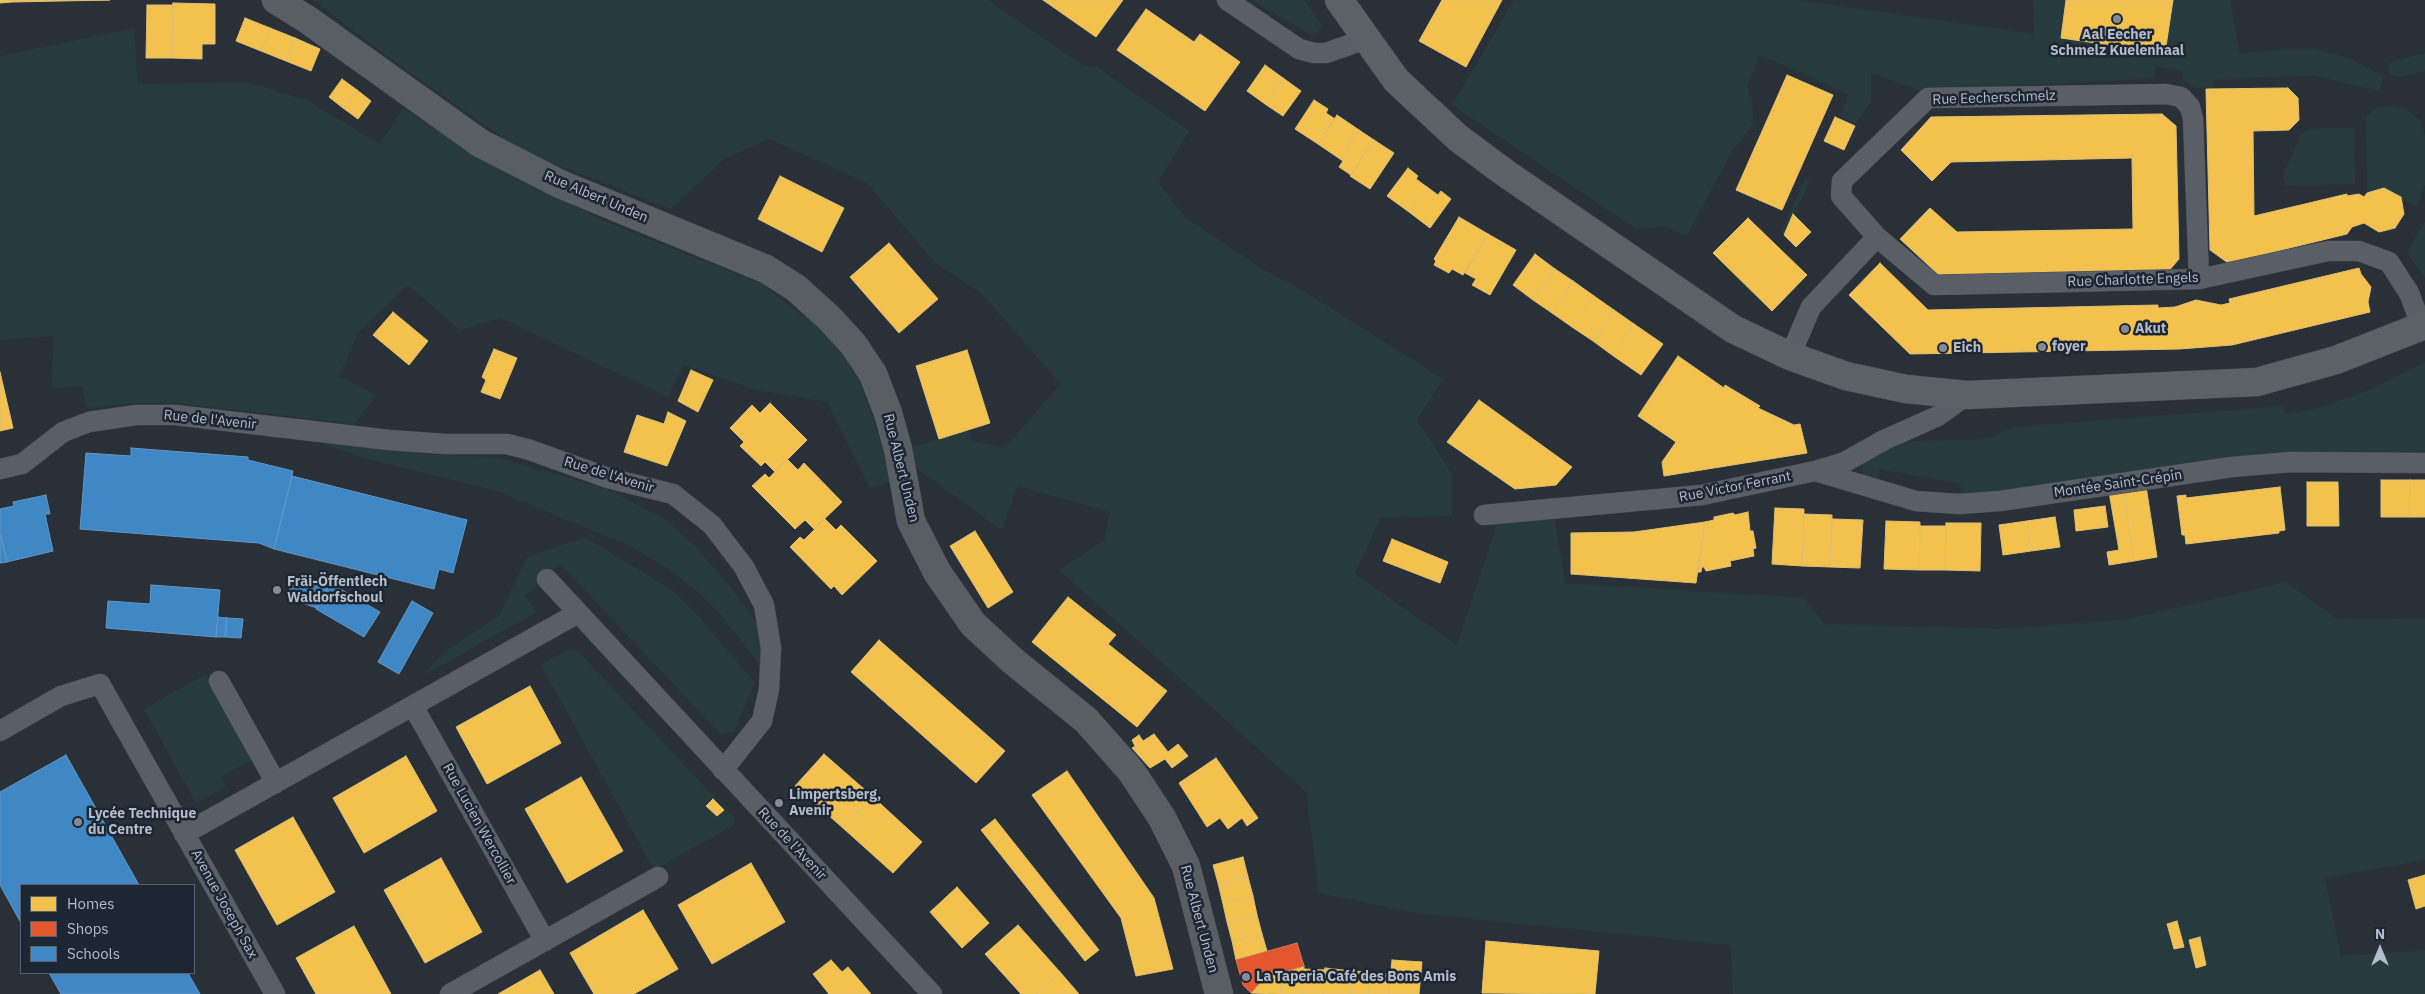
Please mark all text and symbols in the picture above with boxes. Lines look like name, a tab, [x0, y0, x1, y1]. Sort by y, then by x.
marker: Aal Eecher Schmelz Kuelenhaal	[2111, 13, 2123, 25]
place label: Aal Eecher Schmelz Kuelenhaal	[2050, 27, 2184, 59]
street label: Rue Eecherschmelz	[1932, 87, 2056, 109]
street label: Rue Albert Unden	[542, 168, 650, 226]
street label: Rue Charlotte Engels	[2067, 269, 2199, 291]
place label: Akut	[2135, 321, 2166, 337]
marker: Akut	[2119, 323, 2131, 335]
place label: foyer	[2052, 339, 2086, 355]
place label: Eich	[1953, 340, 1981, 356]
marker: foyer	[2036, 341, 2048, 353]
marker: Eich	[1937, 342, 1949, 354]
street label: Rue de l'Avenir	[163, 407, 257, 433]
street label: Rue Albert Unden	[879, 412, 923, 524]
street label: Rue de l'Avenir	[562, 453, 656, 497]
street label: Montée Saint-Crépin	[2053, 467, 2183, 501]
street label: Rue Victor Ferrant	[1678, 468, 1792, 506]
place label: Fräi-Öffentlech Waldorfschoul	[287, 574, 387, 606]
marker: Fräi-Öffentlech Waldorfschoul	[271, 584, 283, 596]
street label: Rue Lucien Wercollier	[439, 760, 519, 888]
place label: Limpertsberg, Avenir	[789, 787, 881, 820]
marker: Limpertsberg, Avenir	[773, 797, 785, 809]
street label: Rue de l'Avenir	[754, 804, 830, 884]
place label: Lycée Technique du Centre	[88, 806, 196, 839]
marker: Lycée Technique du Centre	[72, 816, 84, 828]
street label: Avenue Joseph Sax	[187, 847, 261, 961]
street label: Rue Albert Unden	[1177, 863, 1221, 975]
legend	[20, 884, 195, 974]
text: Homes	[67, 894, 115, 913]
text: Shops	[67, 919, 109, 938]
north arrow	[2355, 924, 2405, 974]
text: N	[2375, 925, 2385, 943]
text: Schools	[67, 944, 120, 963]
place label: La Taperia Café des Bons Amis	[1256, 969, 1456, 985]
marker: La Taperia Café des Bons Amis	[1240, 971, 1252, 983]

